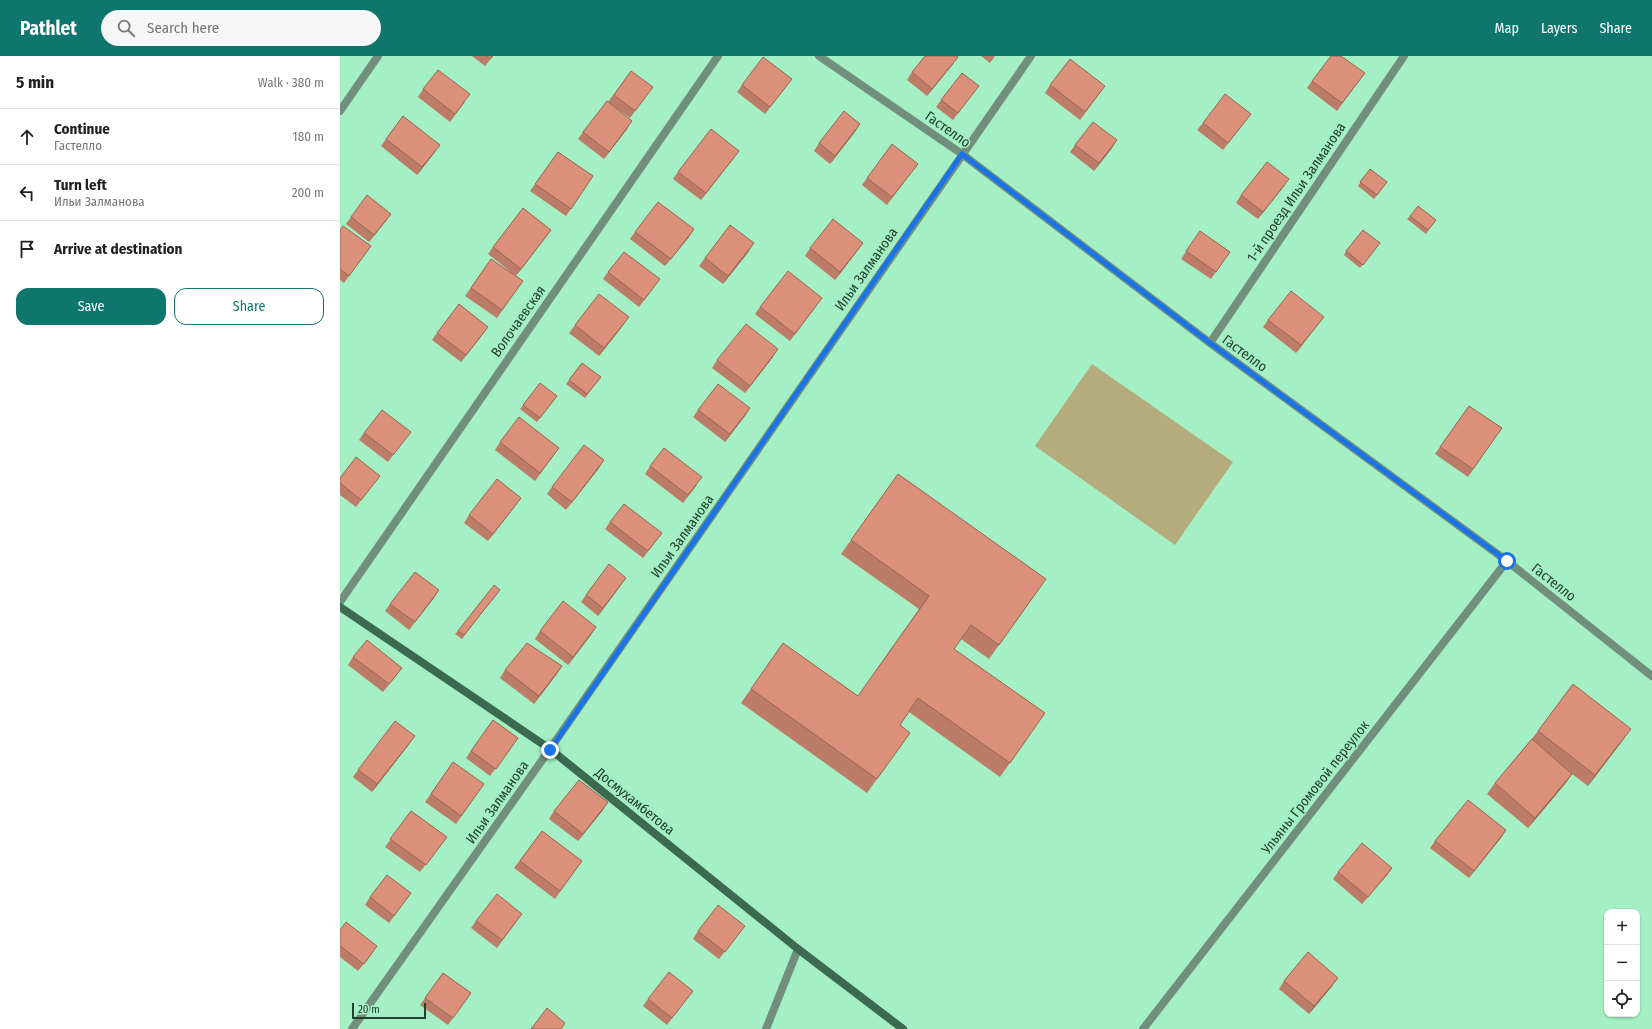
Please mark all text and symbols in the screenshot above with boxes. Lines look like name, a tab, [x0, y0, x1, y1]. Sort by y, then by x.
search box	[101, 10, 381, 46]
text: Pathlet	[20, 17, 77, 40]
icon: search	[115, 17, 137, 39]
text: Search here	[147, 19, 219, 37]
text: Map	[1495, 20, 1519, 37]
text: Layers	[1541, 20, 1577, 37]
text: Share	[1599, 20, 1632, 37]
text: 5 min	[16, 72, 54, 93]
text: Walk · 380 m	[258, 75, 324, 90]
street label: Гастелло	[922, 108, 974, 151]
street label: 1-й проезд Ильи Залманова	[1243, 119, 1349, 265]
text: Continue	[54, 120, 110, 138]
icon: ahead	[16, 126, 38, 148]
text: 180 m	[293, 129, 324, 144]
text: Гастелло	[54, 138, 102, 153]
text: Turn left	[54, 176, 107, 194]
icon: left	[16, 182, 38, 204]
text: 200 m	[292, 185, 324, 200]
text: Ильи Залманова	[54, 194, 145, 209]
street label: Ильи Залманова	[831, 224, 901, 314]
icon: arrive	[16, 238, 38, 260]
text: Arrive at destination	[54, 240, 182, 258]
street label: Волочаевская	[488, 282, 549, 360]
button: Save	[16, 288, 166, 325]
button: Share	[174, 288, 324, 325]
street label: Гастелло	[1219, 331, 1271, 375]
street label: Ильи Залманова	[647, 491, 717, 581]
route start	[1498, 552, 1516, 570]
street label: Гастелло	[1528, 560, 1579, 605]
street label: Ульяны Громовой переулок	[1257, 717, 1373, 858]
route end	[541, 741, 559, 759]
street label: Ильи Залманова	[462, 757, 532, 847]
street label: Досмухамбетова	[591, 763, 678, 839]
map controls	[1604, 909, 1640, 1017]
button: +	[1604, 909, 1640, 945]
button: −	[1604, 945, 1640, 981]
button: locate	[1604, 981, 1640, 1017]
scale bar	[352, 1001, 426, 1020]
text: 20 m	[358, 1003, 380, 1016]

